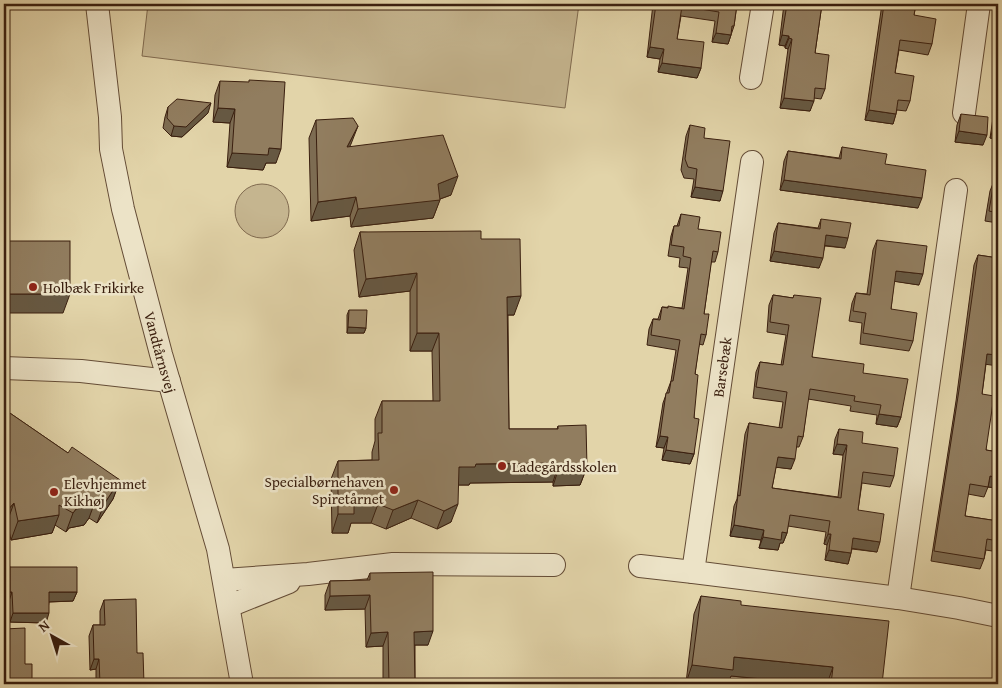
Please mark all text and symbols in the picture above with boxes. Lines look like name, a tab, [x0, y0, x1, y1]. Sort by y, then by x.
place label: Holbæk Frikirke	[43, 277, 144, 298]
marker: Holbæk Frikirke	[27, 281, 39, 293]
street label: Vandtårnsvej	[140, 309, 182, 395]
street label: Barsebæk	[707, 335, 737, 399]
place label: Ladegårdsskolen	[512, 456, 617, 477]
marker: Ladegårdsskolen	[496, 460, 508, 472]
place label: Specialbørnehaven Spiretårnet	[264, 471, 385, 509]
place label: Elevhjemmet Kikhøj	[64, 473, 147, 511]
marker: Specialbørnehaven Spiretårnet	[388, 484, 400, 496]
marker: Elevhjemmet Kikhøj	[48, 486, 60, 498]
north arrow	[28, 610, 78, 660]
text: N	[34, 615, 54, 637]

